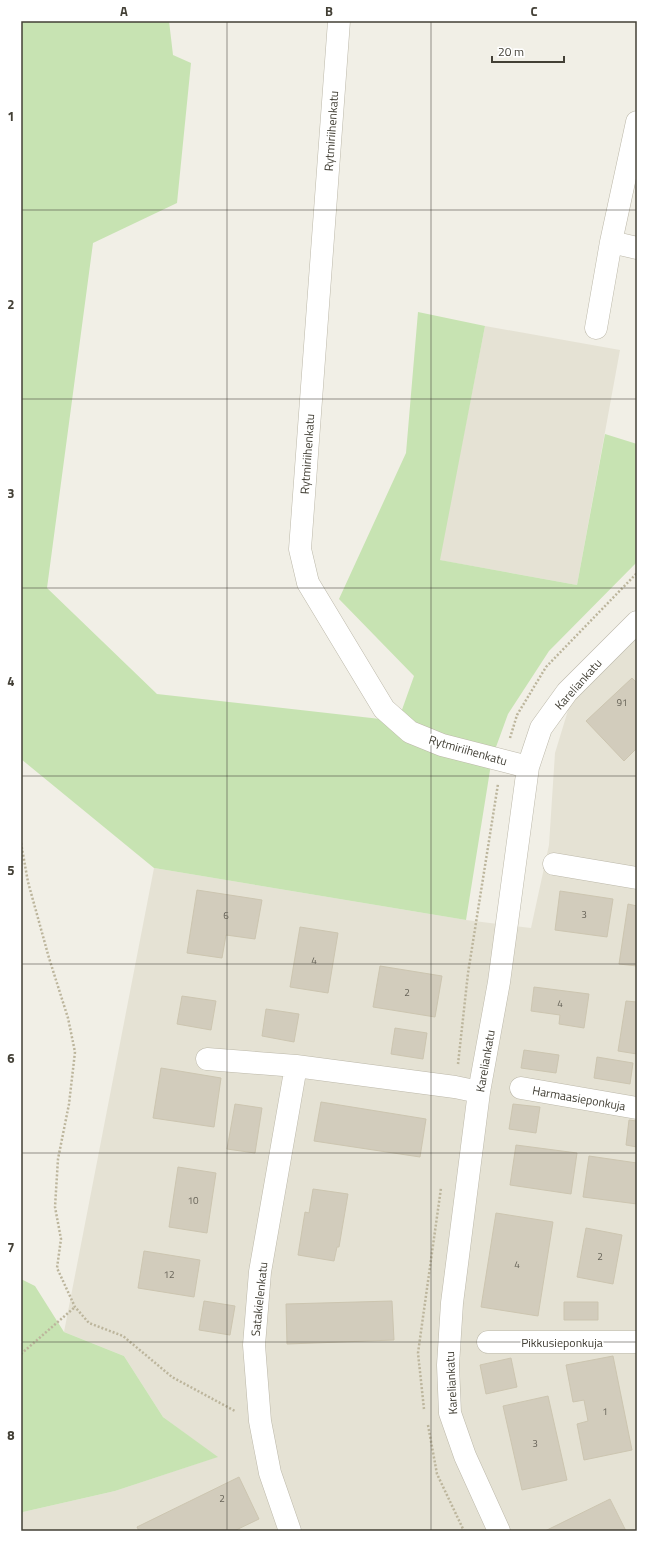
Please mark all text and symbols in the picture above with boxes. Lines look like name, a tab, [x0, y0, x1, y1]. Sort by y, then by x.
text: A	[120, 1, 128, 21]
text: B	[325, 1, 333, 21]
text: C	[530, 1, 538, 21]
scale bar	[492, 38, 564, 64]
text: 20 m	[498, 42, 524, 61]
street label: Rytmiriihenkatu	[319, 90, 343, 172]
text: 1	[7, 106, 15, 126]
text: 2	[7, 294, 15, 314]
street label: Rytmiriihenkatu	[295, 413, 319, 495]
text: 3	[7, 483, 15, 503]
street label: Kareliankatu	[550, 654, 606, 714]
text: 4	[7, 671, 15, 691]
house number: 91	[616, 695, 628, 710]
street label: Rytmiriihenkatu	[427, 730, 509, 770]
text: 5	[7, 860, 15, 880]
house number: 3	[581, 907, 587, 922]
house number: 6	[223, 908, 229, 923]
house number: 4	[311, 953, 317, 968]
house number: 2	[404, 985, 410, 1000]
house number: 4	[557, 996, 563, 1011]
street label: Kareliankatu	[470, 1028, 500, 1094]
text: 6	[7, 1048, 15, 1068]
street label: Harmaasieponkuja	[531, 1080, 627, 1116]
house number: 10	[187, 1193, 199, 1208]
text: 7	[7, 1237, 15, 1257]
house number: 2	[597, 1249, 603, 1264]
house number: 4	[514, 1257, 520, 1272]
street label: Satakielenkatu	[246, 1261, 272, 1337]
house number: 12	[163, 1267, 175, 1282]
street label: Pikkusieponkuja	[521, 1333, 603, 1352]
street label: Kareliankatu	[440, 1351, 462, 1415]
house number: 1	[602, 1404, 608, 1419]
text: 8	[7, 1425, 15, 1445]
house number: 3	[532, 1436, 538, 1451]
house number: 2	[219, 1491, 225, 1506]

